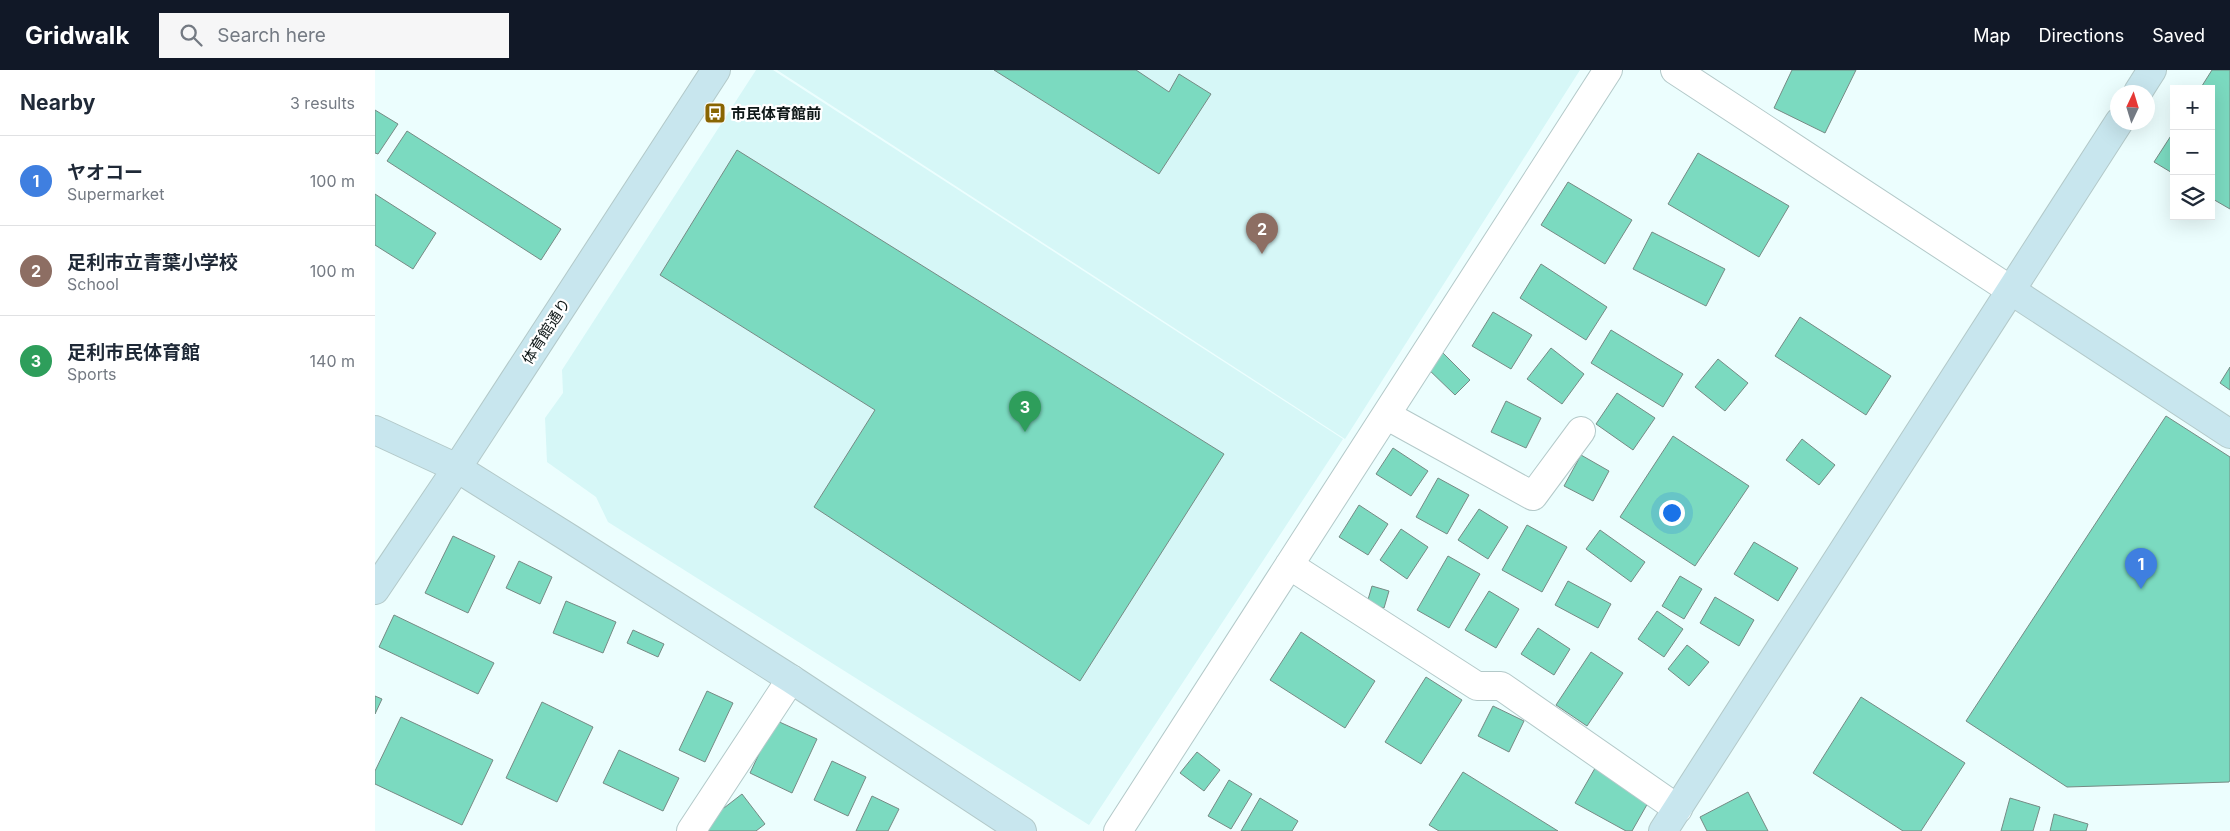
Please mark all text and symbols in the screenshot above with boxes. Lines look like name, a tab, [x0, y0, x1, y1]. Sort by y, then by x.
search box	[159, 13, 509, 58]
text: Gridwalk	[25, 21, 129, 50]
icon: search	[177, 21, 205, 49]
text: Search here	[217, 24, 326, 47]
text: Map	[1973, 25, 2011, 46]
text: Directions	[2039, 25, 2124, 46]
text: Saved	[2152, 25, 2205, 46]
north arrow	[2110, 85, 2155, 130]
map controls	[2170, 85, 2215, 220]
button: +	[2170, 85, 2215, 130]
text: Nearby	[20, 90, 95, 115]
text: 3 results	[290, 93, 355, 113]
bus stop icon: 市民体育館前	[703, 101, 727, 125]
place label: 市民体育館前	[731, 104, 821, 123]
button: −	[2170, 130, 2215, 175]
text: ヤオコー	[67, 161, 143, 184]
text: 1	[33, 171, 39, 191]
text: 100 m	[310, 171, 355, 191]
button: layers	[2170, 175, 2215, 220]
text: Supermarket	[67, 184, 164, 204]
pin: 2	[1246, 213, 1278, 254]
text: 足利市立青葉小学校	[67, 251, 238, 274]
text: 2	[31, 261, 41, 281]
text: 100 m	[310, 261, 355, 281]
text: School	[67, 274, 119, 294]
street label: 体育館通り	[518, 294, 574, 368]
text: 足利市民体育館	[67, 341, 200, 364]
text: 3	[31, 351, 41, 371]
text: 140 m	[310, 351, 355, 371]
text: Sports	[67, 364, 116, 384]
pin: 3	[1009, 391, 1041, 432]
your location	[1659, 500, 1685, 526]
pin: 1	[2125, 548, 2157, 589]

